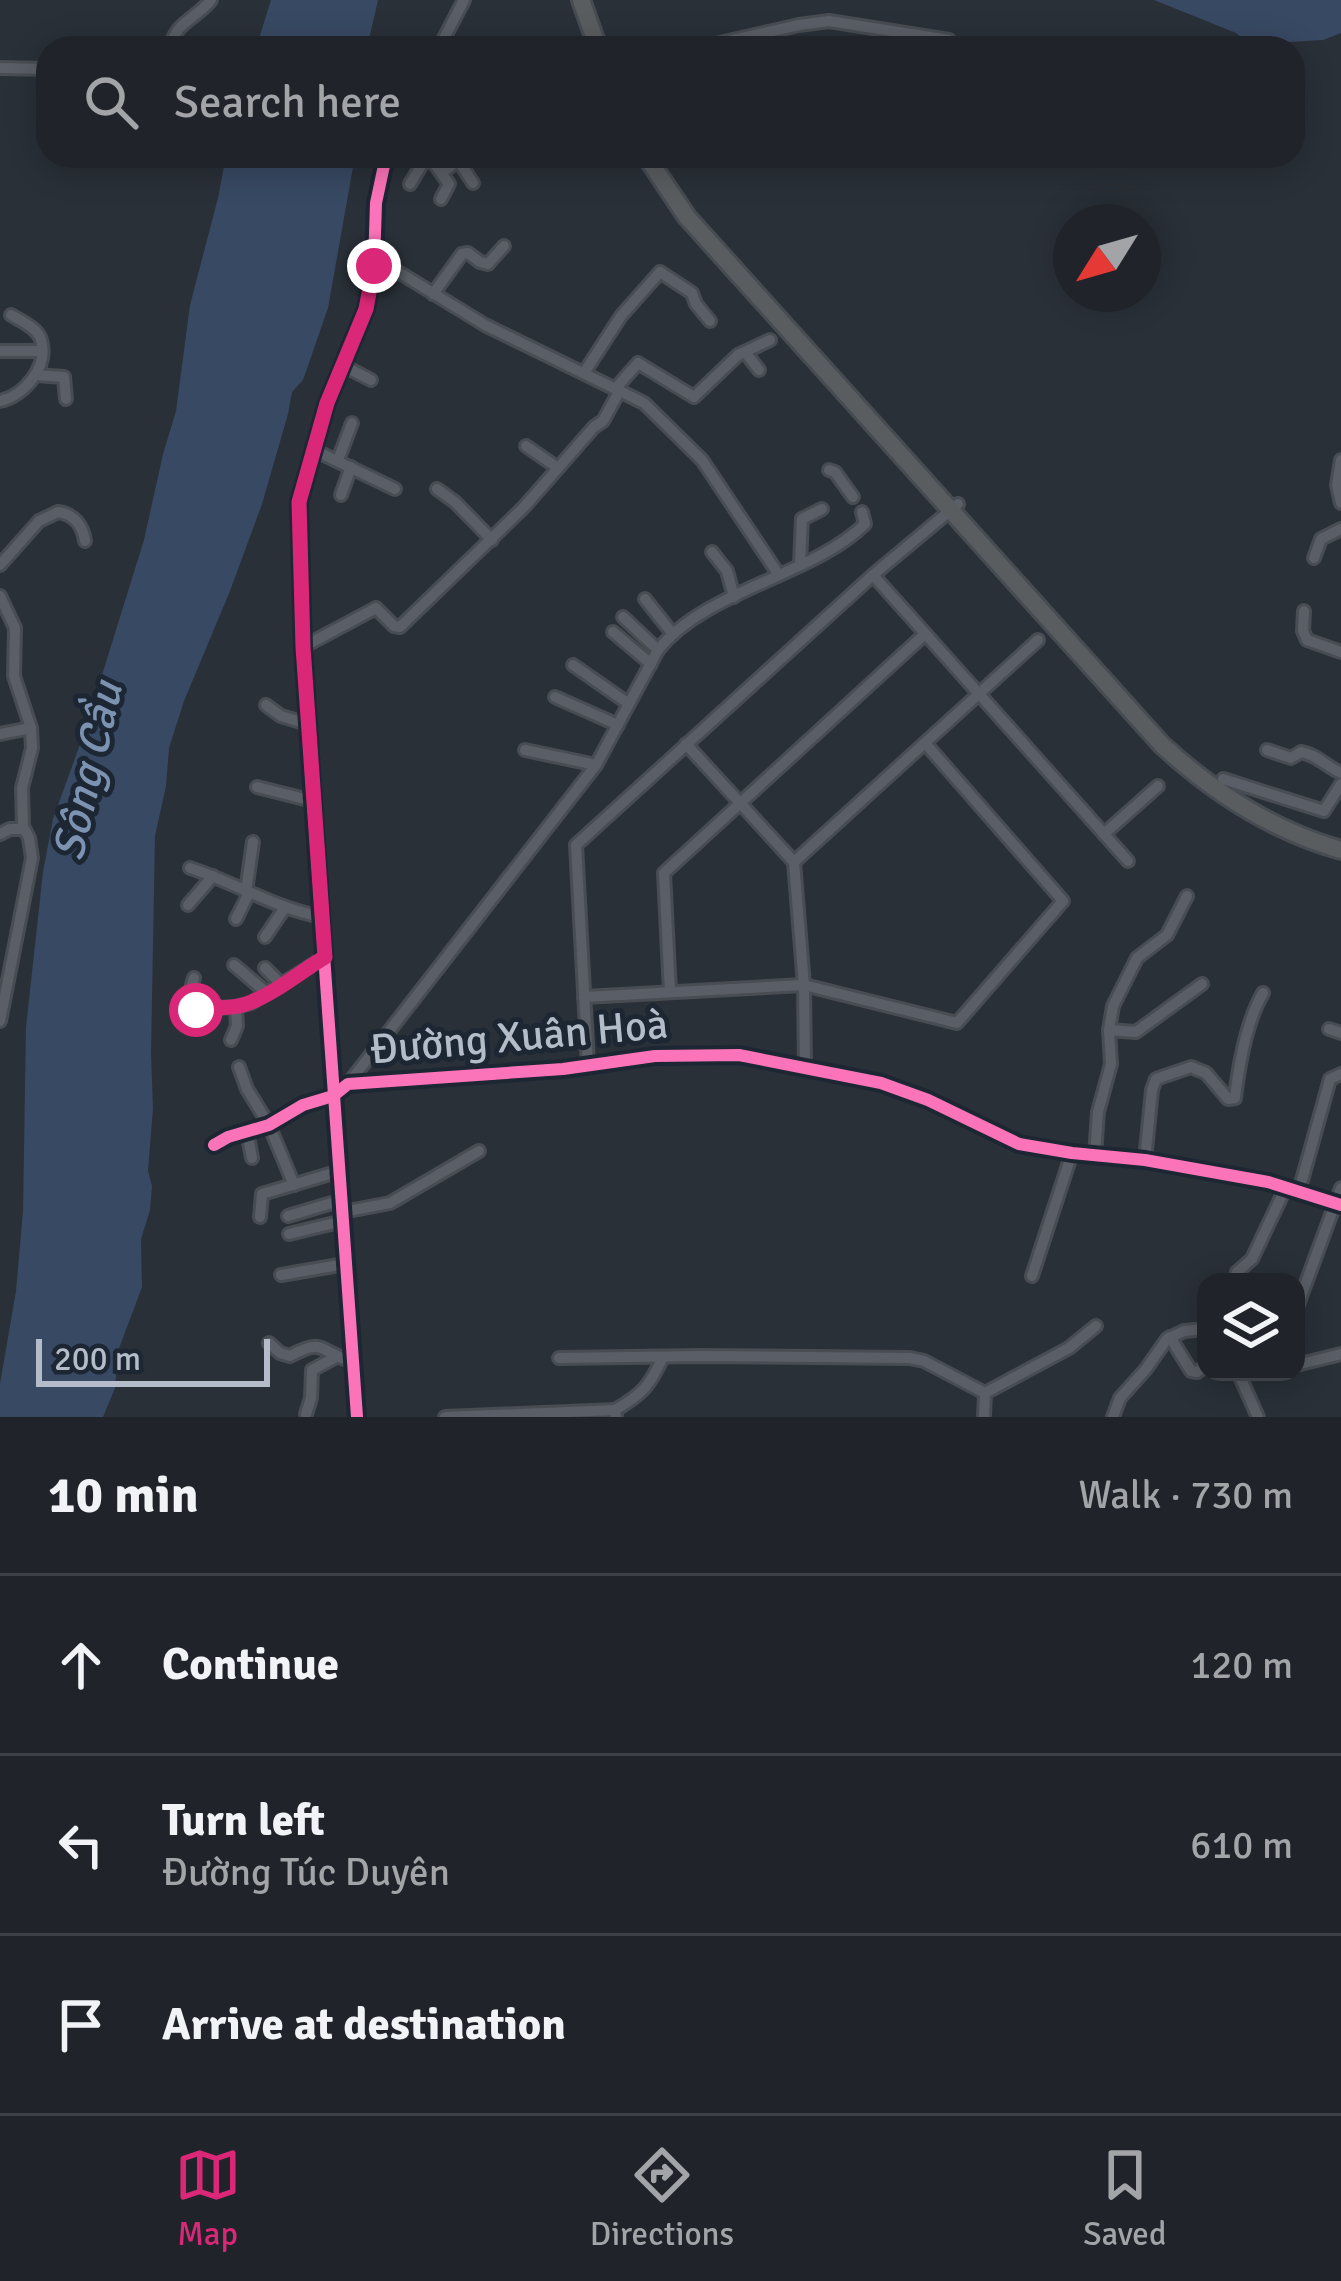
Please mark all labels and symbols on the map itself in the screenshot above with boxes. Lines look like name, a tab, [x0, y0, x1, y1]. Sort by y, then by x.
north arrow	[1053, 204, 1161, 312]
route end	[347, 239, 401, 293]
water label: Sông Cầu	[41, 674, 136, 865]
route start	[169, 983, 223, 1037]
street label: Đường Xuân Hoà	[368, 999, 670, 1075]
scale bar	[36, 1333, 270, 1386]

